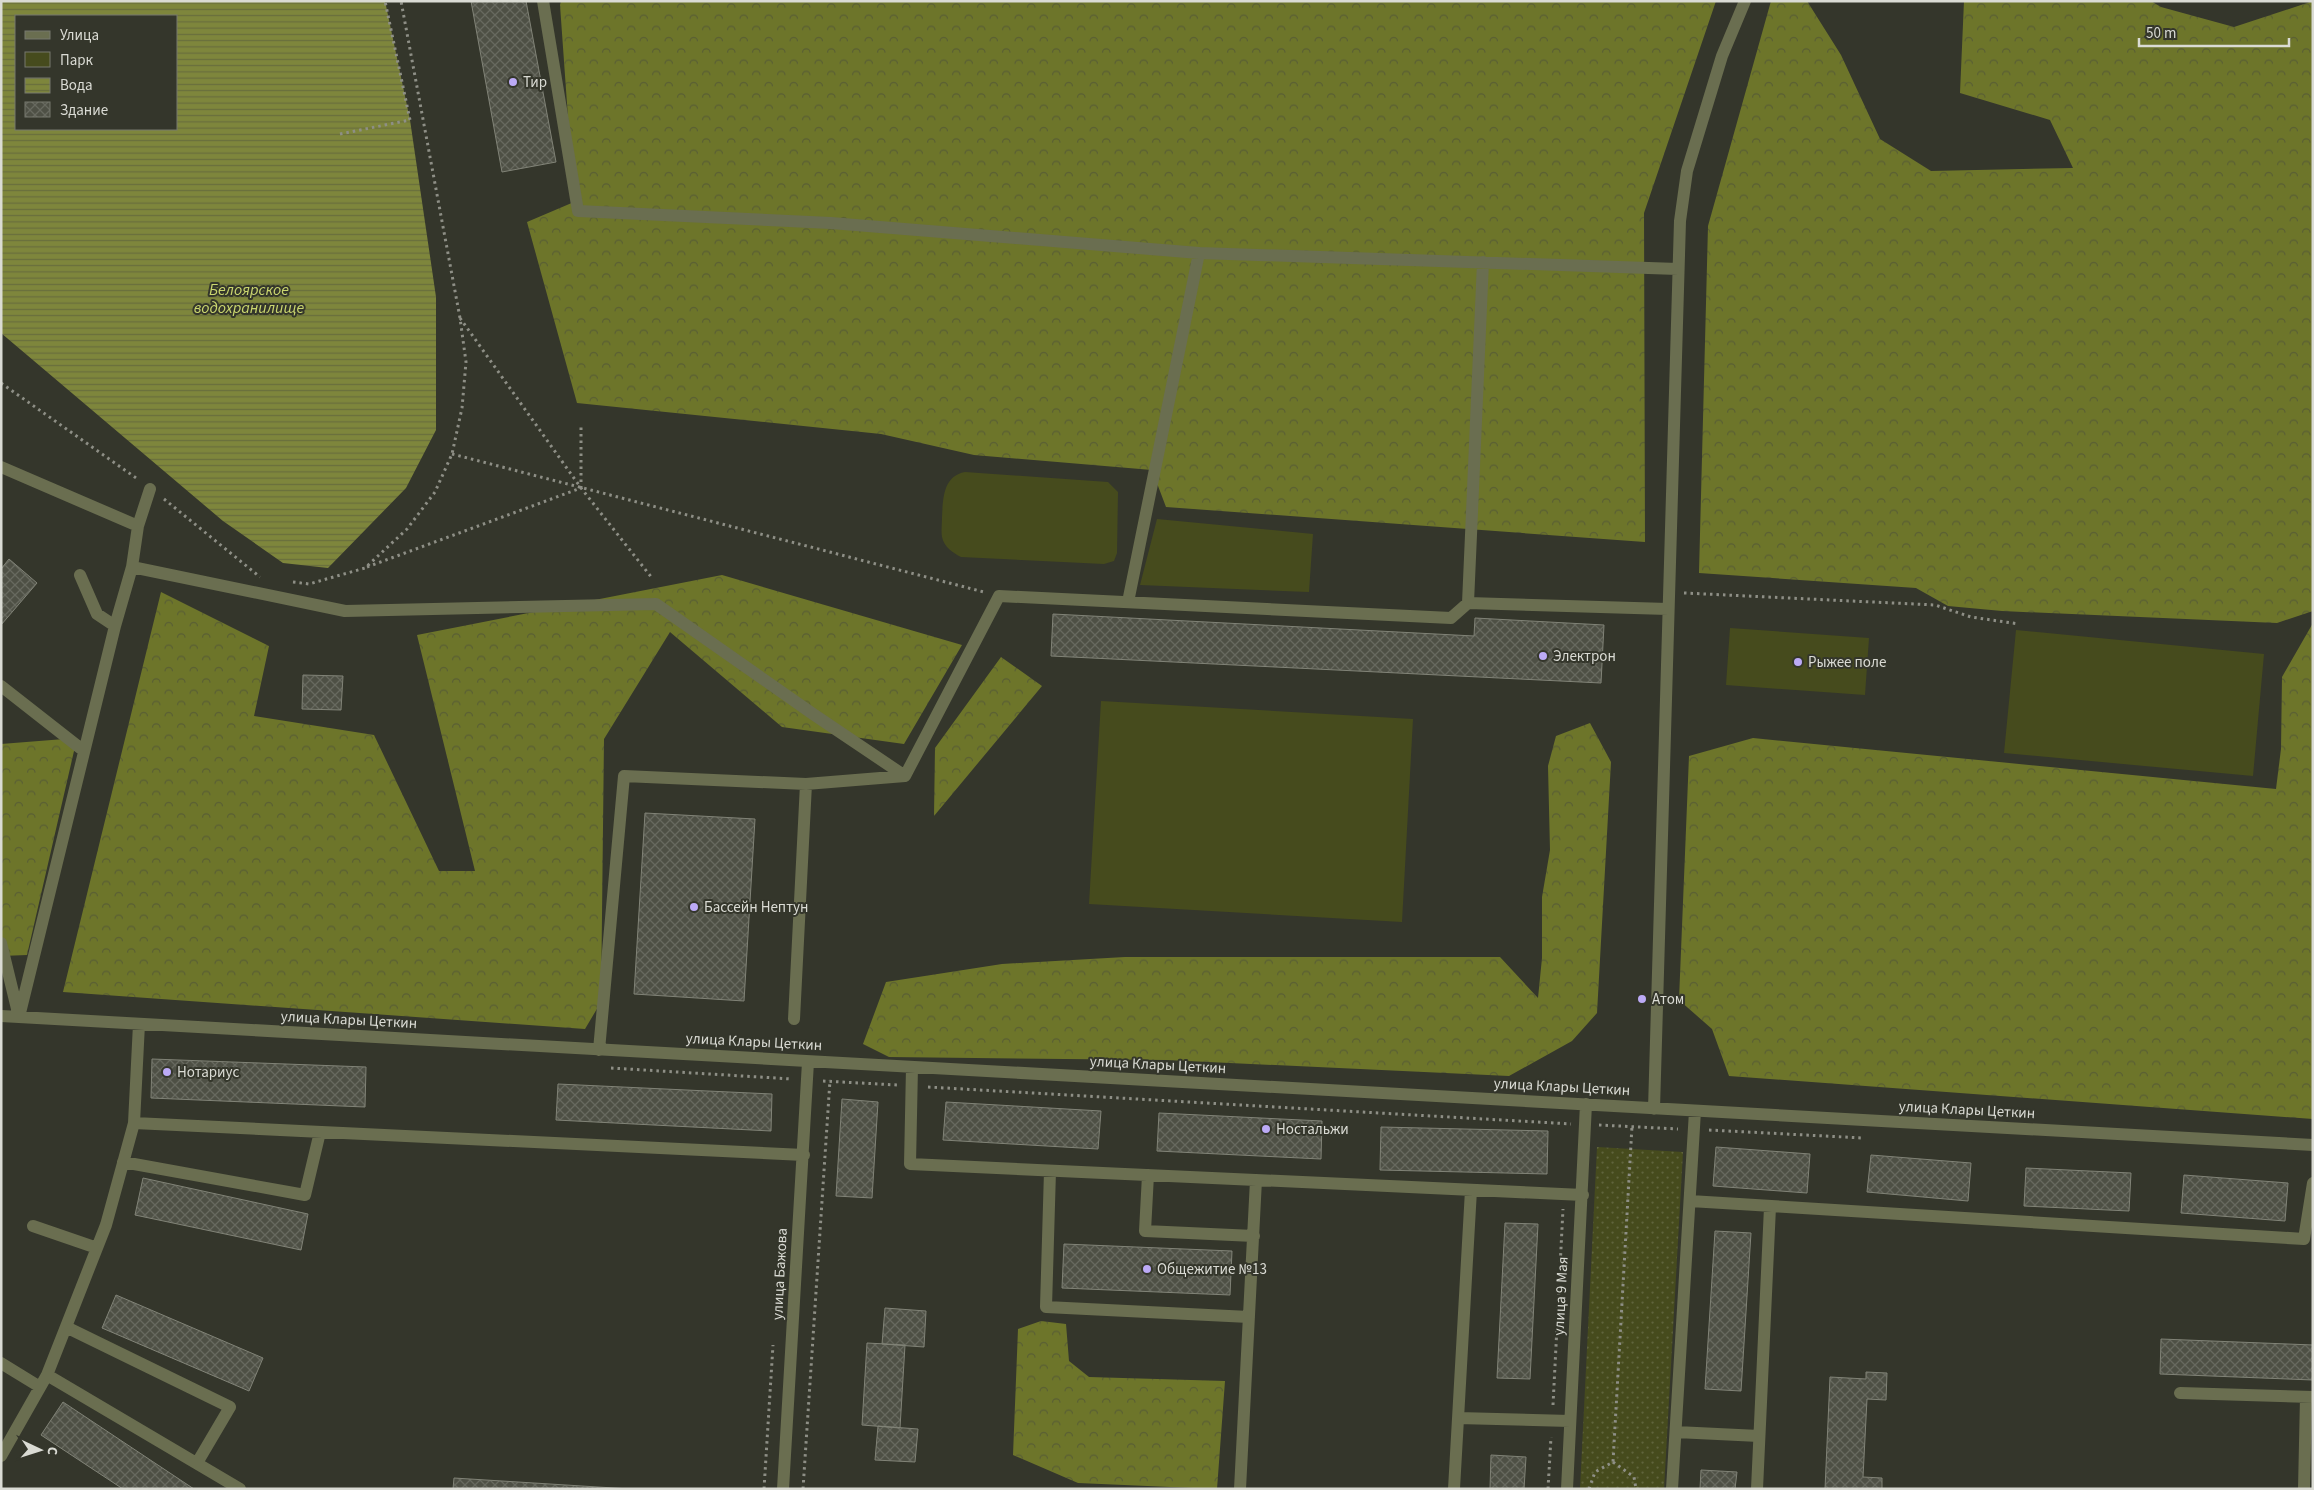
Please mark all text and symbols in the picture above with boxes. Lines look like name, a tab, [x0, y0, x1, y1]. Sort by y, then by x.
legend	[15, 15, 178, 130]
scale bar	[2139, 15, 2289, 47]
text: 50 m	[2146, 23, 2176, 44]
text: Улица	[60, 25, 99, 46]
text: Парк	[60, 50, 94, 71]
place label: Тир	[523, 72, 547, 93]
text: Вода	[60, 75, 93, 96]
marker: Тир	[507, 76, 519, 88]
text: Здание	[60, 100, 108, 121]
water label: Белоярское водохранилище	[194, 279, 304, 319]
place label: Электрон	[1553, 646, 1616, 667]
marker: Электрон	[1537, 650, 1549, 662]
place label: Рыжее поле	[1808, 652, 1886, 673]
marker: Рыжее поле	[1792, 656, 1804, 668]
place label: Бассейн Нептун	[704, 897, 809, 918]
marker: Бассейн Нептун	[688, 901, 700, 913]
place label: Атом	[1652, 989, 1684, 1010]
marker: Атом	[1636, 993, 1648, 1005]
street label: улица Клары Цеткин	[280, 1006, 418, 1034]
street label: улица Клары Цеткин	[685, 1028, 823, 1056]
street label: улица Клары Цеткин	[1089, 1051, 1227, 1079]
place label: Нотариус	[177, 1062, 240, 1083]
marker: Нотариус	[161, 1066, 173, 1078]
street label: улица Клары Цеткин	[1493, 1073, 1631, 1101]
street label: улица Клары Цеткин	[1898, 1096, 2036, 1124]
place label: Ностальжи	[1276, 1119, 1349, 1140]
marker: Ностальжи	[1260, 1123, 1272, 1135]
street label: улица Бажова	[767, 1228, 793, 1320]
street label: улица 9 Мая	[1548, 1256, 1574, 1336]
place label: Общежитие №13	[1157, 1259, 1267, 1280]
marker: Общежитие №13	[1141, 1263, 1153, 1275]
north arrow	[15, 1425, 65, 1475]
text: С	[42, 1446, 62, 1456]

